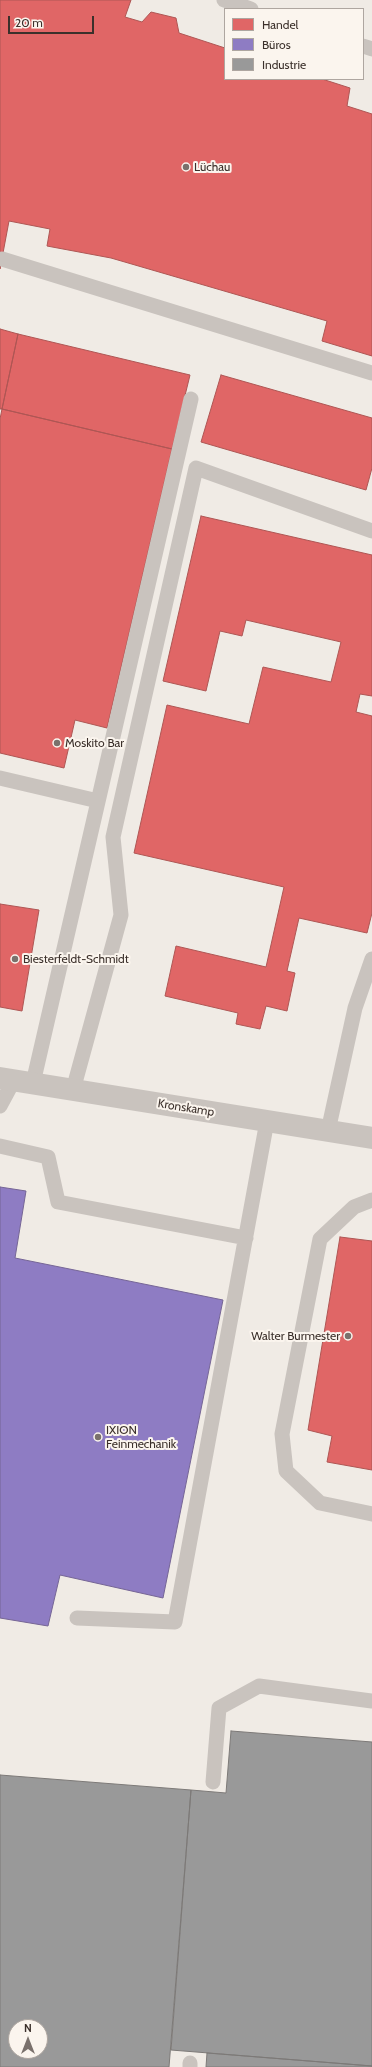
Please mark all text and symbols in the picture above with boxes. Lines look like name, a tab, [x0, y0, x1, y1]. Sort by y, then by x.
scale bar	[10, 8, 96, 34]
legend	[224, 8, 364, 80]
text: 20 m	[15, 15, 43, 30]
text: Handel	[262, 17, 298, 32]
text: Büros	[262, 37, 291, 52]
text: Industrie	[262, 57, 306, 72]
place label: Lüchau	[194, 160, 230, 174]
marker: Lüchau	[181, 162, 191, 172]
place label: Moskito Bar	[65, 736, 124, 750]
marker: Moskito Bar	[52, 738, 62, 748]
place label: Biesterfeldt-Schmidt	[23, 952, 129, 966]
marker: Biesterfeldt-Schmidt	[10, 954, 20, 964]
street label: Kronskamp	[157, 1096, 215, 1120]
place label: Walter Burmester	[251, 1329, 340, 1343]
marker: Walter Burmester	[343, 1331, 353, 1341]
place label: IXION Feinmechanik	[106, 1423, 176, 1451]
marker: IXION Feinmechanik	[93, 1432, 103, 1442]
north arrow	[8, 2019, 48, 2059]
text: N	[24, 2021, 32, 2035]

